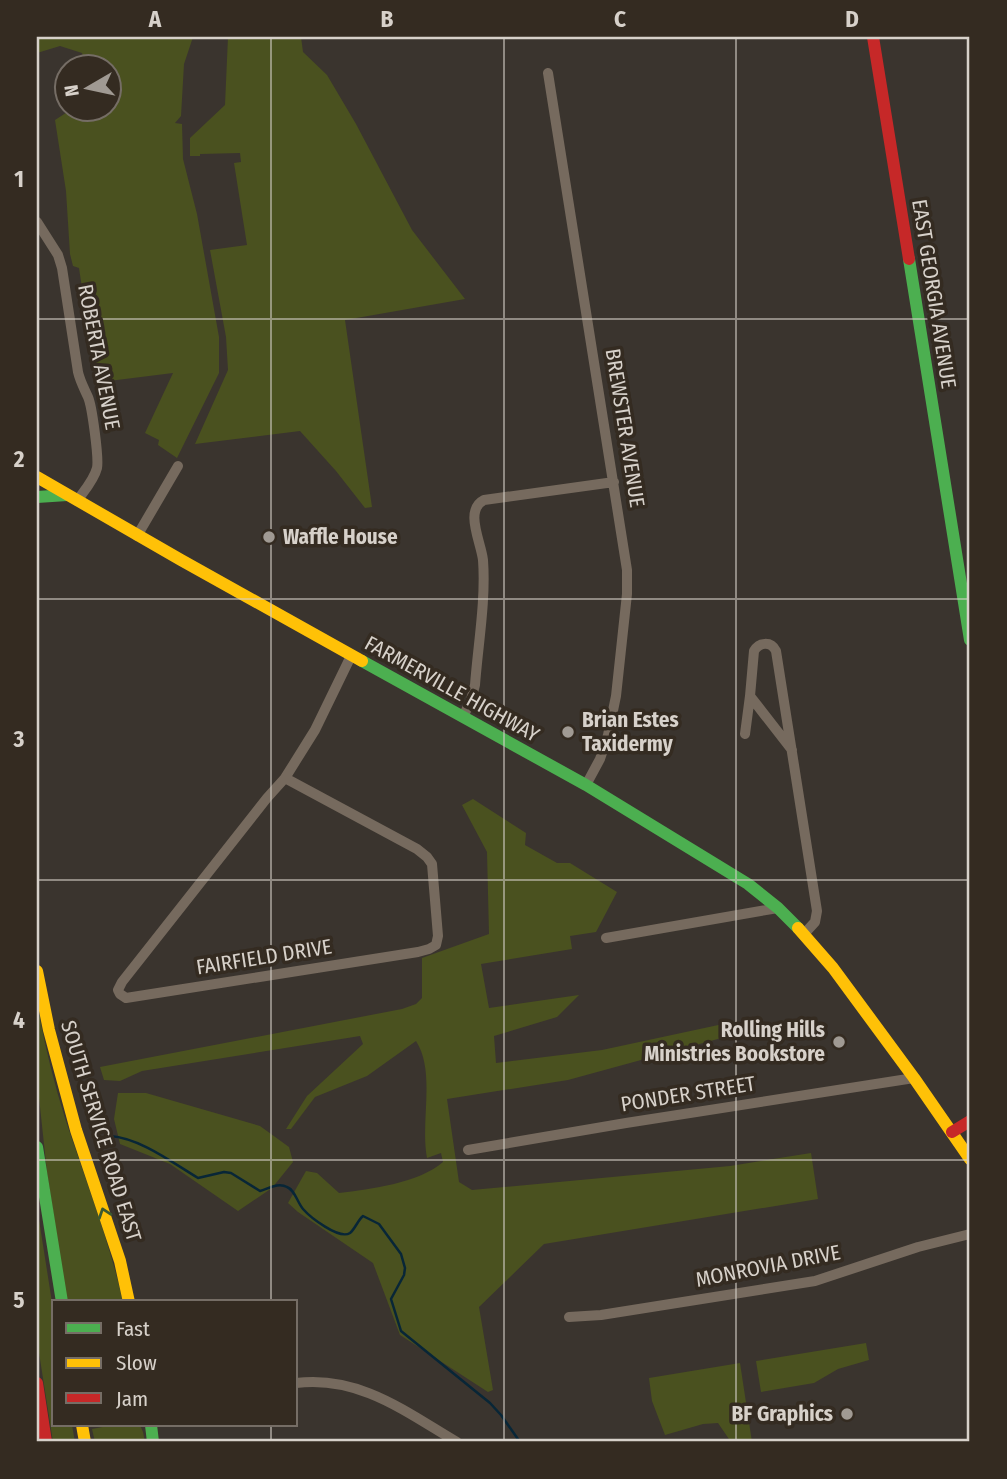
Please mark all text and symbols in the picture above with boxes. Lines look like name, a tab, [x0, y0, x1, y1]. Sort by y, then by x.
text: A	[148, 5, 162, 33]
text: B	[381, 5, 394, 33]
text: C	[614, 5, 626, 33]
text: D	[845, 5, 859, 33]
north arrow	[52, 52, 122, 122]
text: N	[59, 83, 84, 98]
text: 1	[14, 165, 24, 193]
street label: EAST GEORGIA AVENUE	[906, 197, 962, 391]
street label: ROBERTA AVENUE	[72, 282, 126, 432]
street label: BREWSTER AVENUE	[600, 347, 650, 509]
text: 2	[13, 445, 25, 473]
place label: Waffle House	[283, 524, 398, 550]
marker: Waffle House	[261, 529, 277, 545]
street label: FARMERVILLE HIGHWAY	[360, 630, 544, 748]
place label: Brian Estes Taxidermy	[582, 707, 679, 757]
marker: Brian Estes Taxidermy	[560, 724, 576, 740]
text: 3	[13, 725, 25, 753]
street label: FAIRFIELD DRIVE	[194, 933, 334, 981]
text: 4	[13, 1006, 25, 1034]
street label: SOUTH SERVICE ROAD EAST	[55, 1017, 147, 1245]
place label: Rolling Hills Ministries Bookstore	[644, 1017, 825, 1067]
marker: Rolling Hills Ministries Bookstore	[831, 1034, 847, 1050]
street label: PONDER STREET	[619, 1070, 757, 1117]
one-way arrow	[98, 1208, 112, 1220]
street label: MONROVIA DRIVE	[693, 1239, 843, 1293]
text: 5	[13, 1286, 25, 1314]
legend	[52, 1300, 298, 1426]
text: Fast	[116, 1316, 150, 1342]
text: Slow	[116, 1350, 157, 1376]
text: Jam	[116, 1386, 148, 1412]
place label: BF Graphics	[732, 1401, 833, 1427]
marker: BF Graphics	[839, 1406, 855, 1422]

